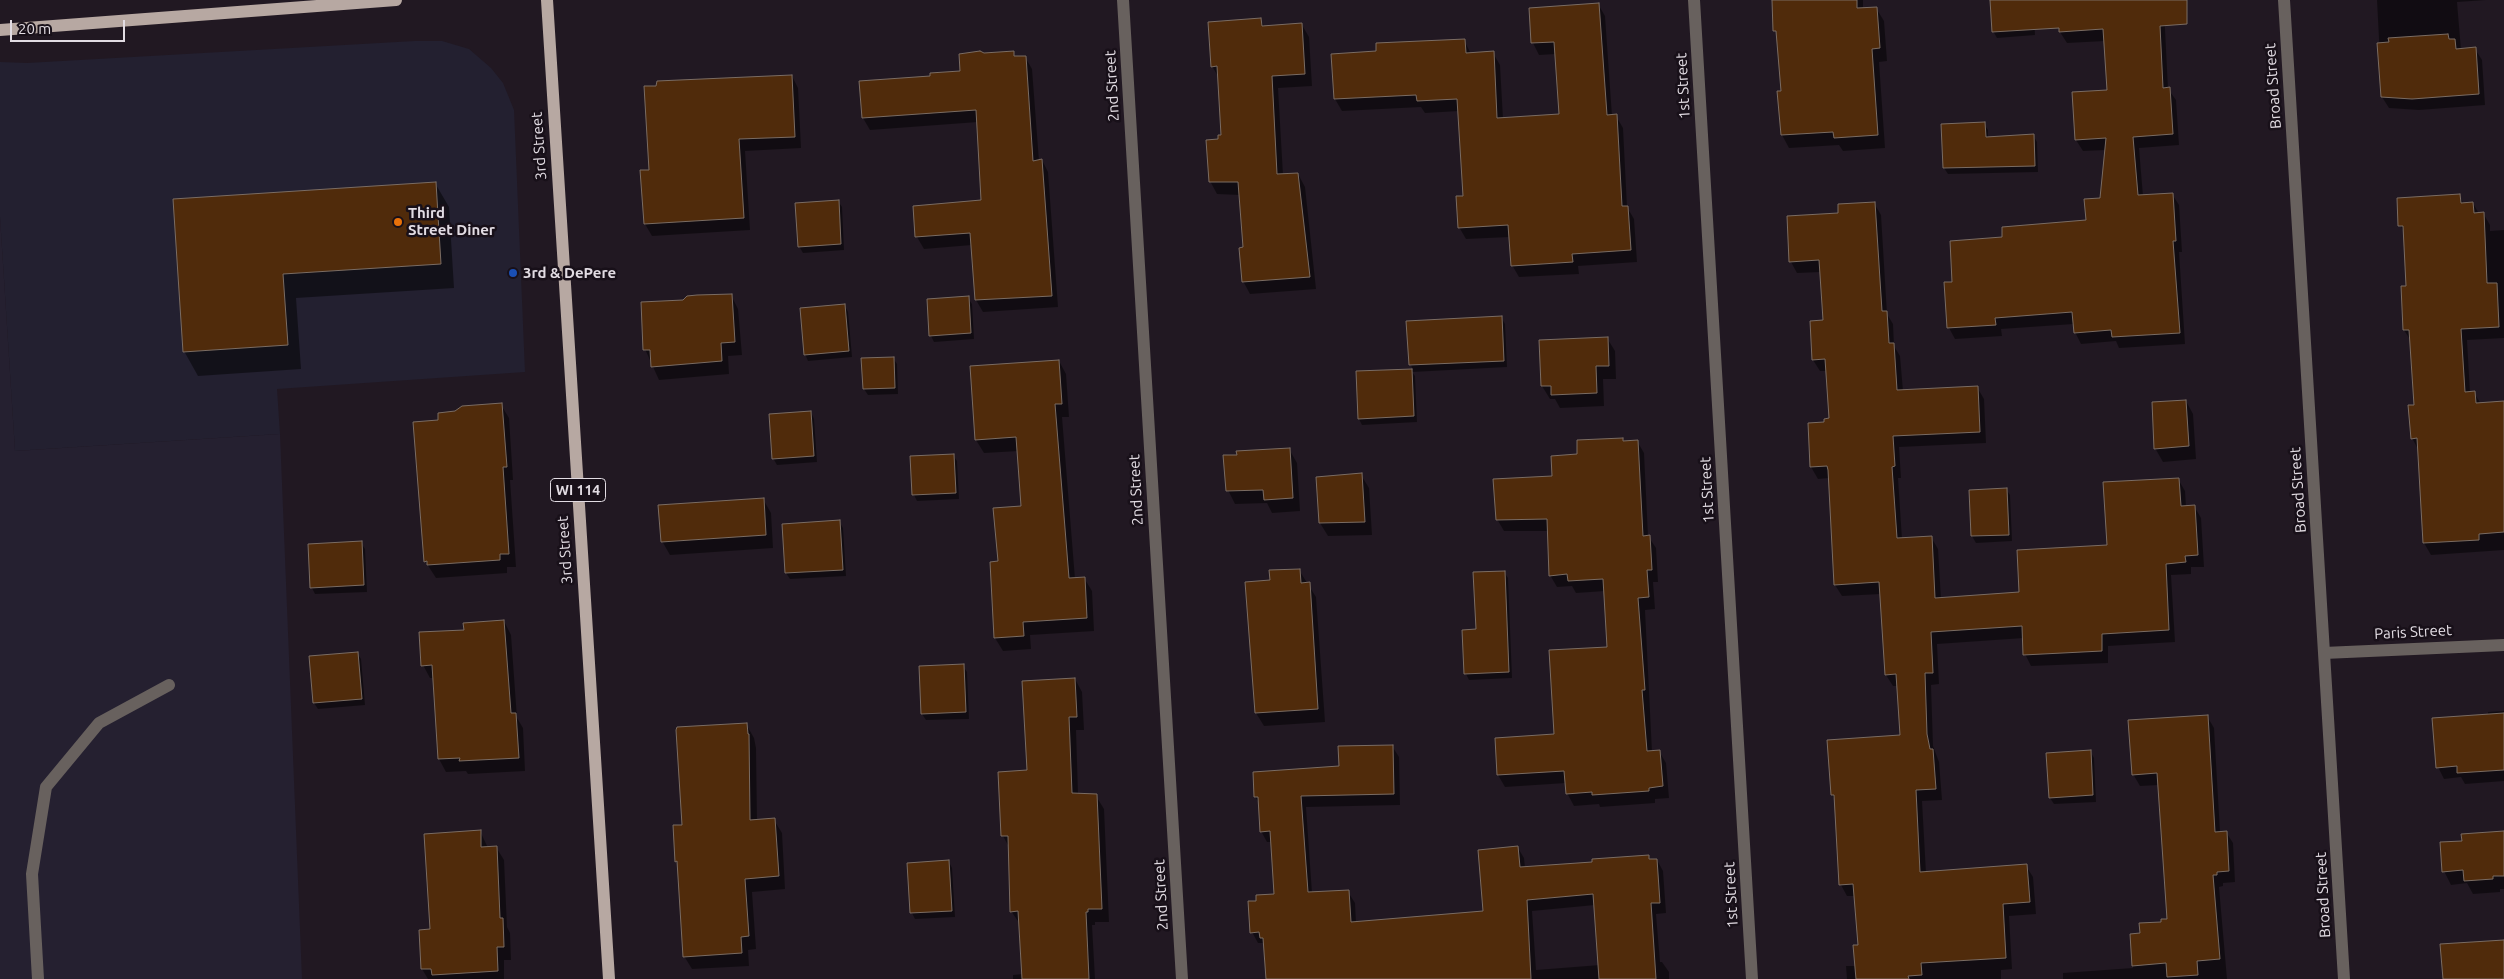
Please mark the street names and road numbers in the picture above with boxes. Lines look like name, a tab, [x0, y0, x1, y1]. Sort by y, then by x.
street label: Broad Street	[2261, 43, 2285, 129]
street label: 2nd Street	[1101, 50, 1123, 122]
street label: 1st Street	[1672, 52, 1694, 120]
street label: 3rd Street	[528, 111, 550, 181]
street label: Broad Street	[2286, 447, 2310, 533]
street label: 2nd Street	[1125, 454, 1147, 526]
street label: 1st Street	[1696, 456, 1718, 524]
road number: WI 114	[550, 478, 606, 502]
street label: 3rd Street	[554, 515, 576, 585]
street label: Paris Street	[2374, 621, 2452, 643]
street label: Broad Street	[2312, 852, 2334, 938]
street label: 2nd Street	[1150, 859, 1172, 931]
street label: 1st Street	[1720, 861, 1742, 929]

